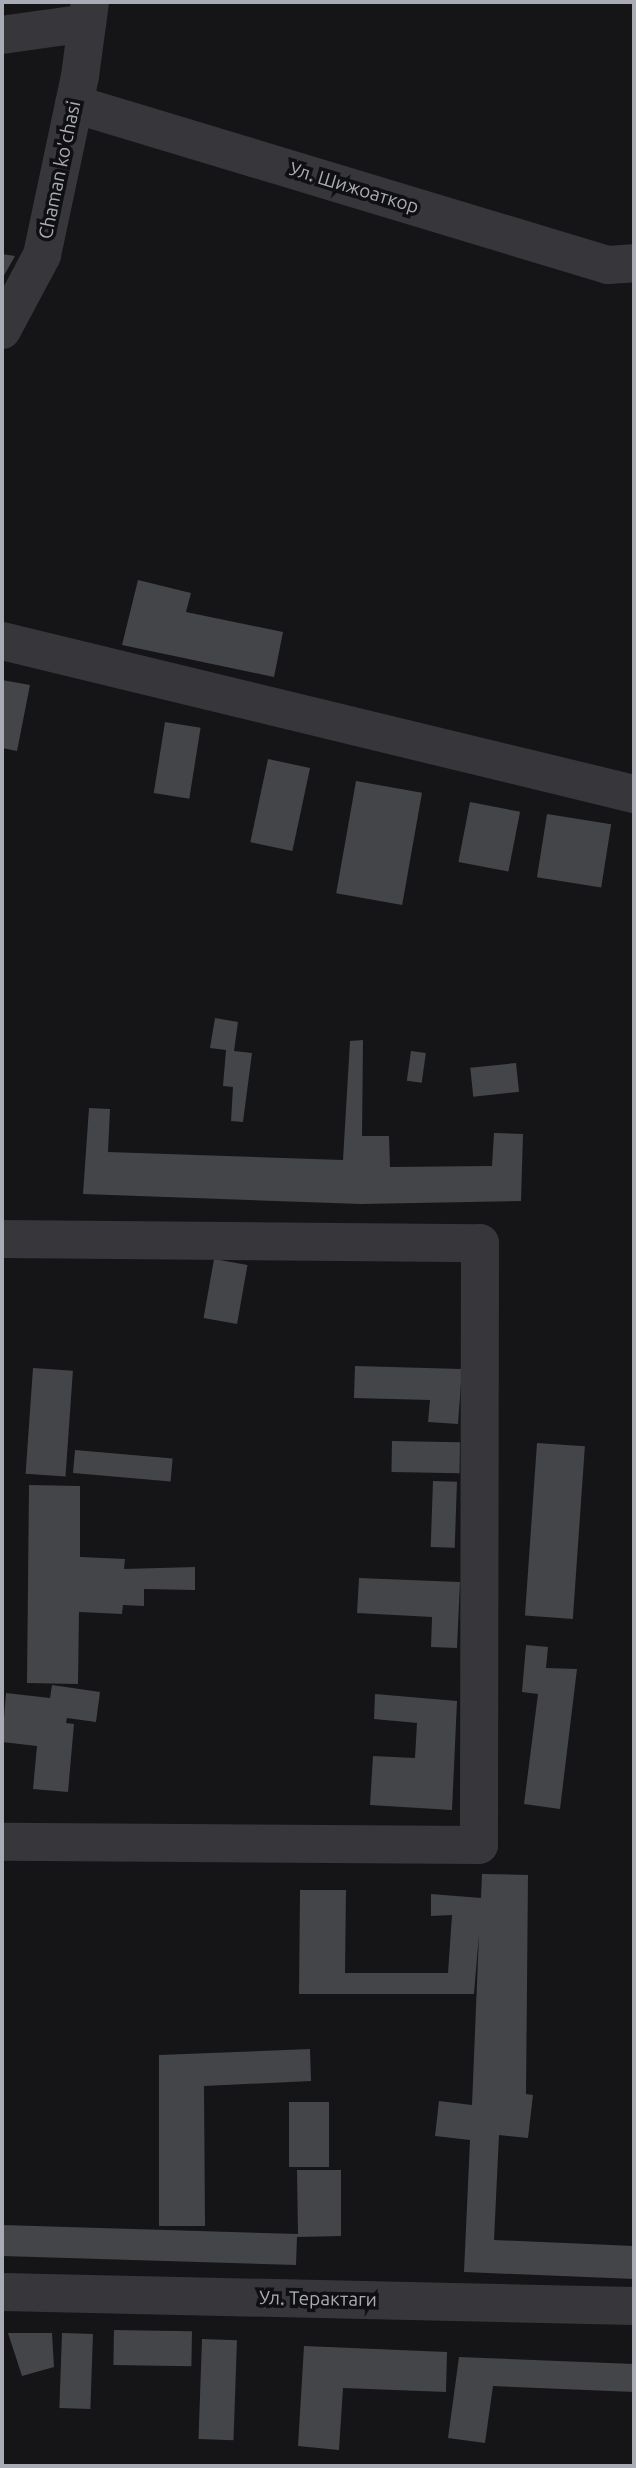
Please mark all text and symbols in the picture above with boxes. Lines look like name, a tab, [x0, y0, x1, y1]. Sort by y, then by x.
street label: Chaman ko'chasi	[34, 99, 86, 241]
street label: Ул. Шижоаткор	[286, 157, 422, 219]
street label: Ул. Терактаги	[259, 2287, 377, 2311]

